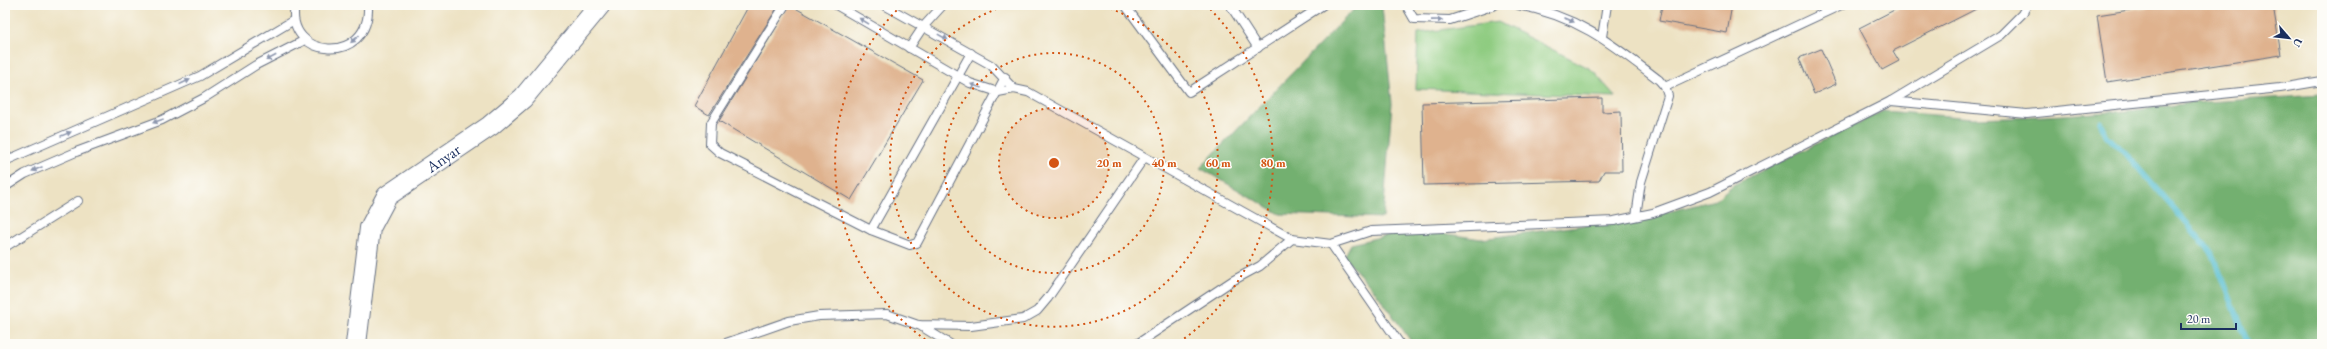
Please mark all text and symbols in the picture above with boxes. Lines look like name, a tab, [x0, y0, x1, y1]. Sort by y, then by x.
one-way arrow	[1431, 17, 1444, 23]
one-way arrow	[1563, 17, 1575, 23]
one-way arrow	[858, 18, 870, 25]
north arrow	[2269, 18, 2309, 58]
one-way arrow	[937, 34, 949, 41]
one-way arrow	[349, 35, 360, 44]
text: U	[2289, 36, 2306, 50]
one-way arrow	[265, 54, 277, 61]
one-way arrow	[180, 79, 191, 85]
one-way arrow	[970, 82, 982, 88]
one-way arrow	[151, 119, 163, 125]
one-way arrow	[61, 130, 73, 136]
street label: Anyar	[421, 139, 465, 178]
text: 20 m	[1096, 155, 1122, 171]
text: 40 m	[1151, 155, 1177, 171]
text: 60 m	[1205, 155, 1231, 171]
text: 80 m	[1260, 155, 1286, 171]
centre of rings	[1047, 156, 1061, 170]
one-way arrow	[31, 166, 42, 172]
scale bar	[2181, 305, 2236, 331]
text: 20 m	[2187, 311, 2211, 327]

